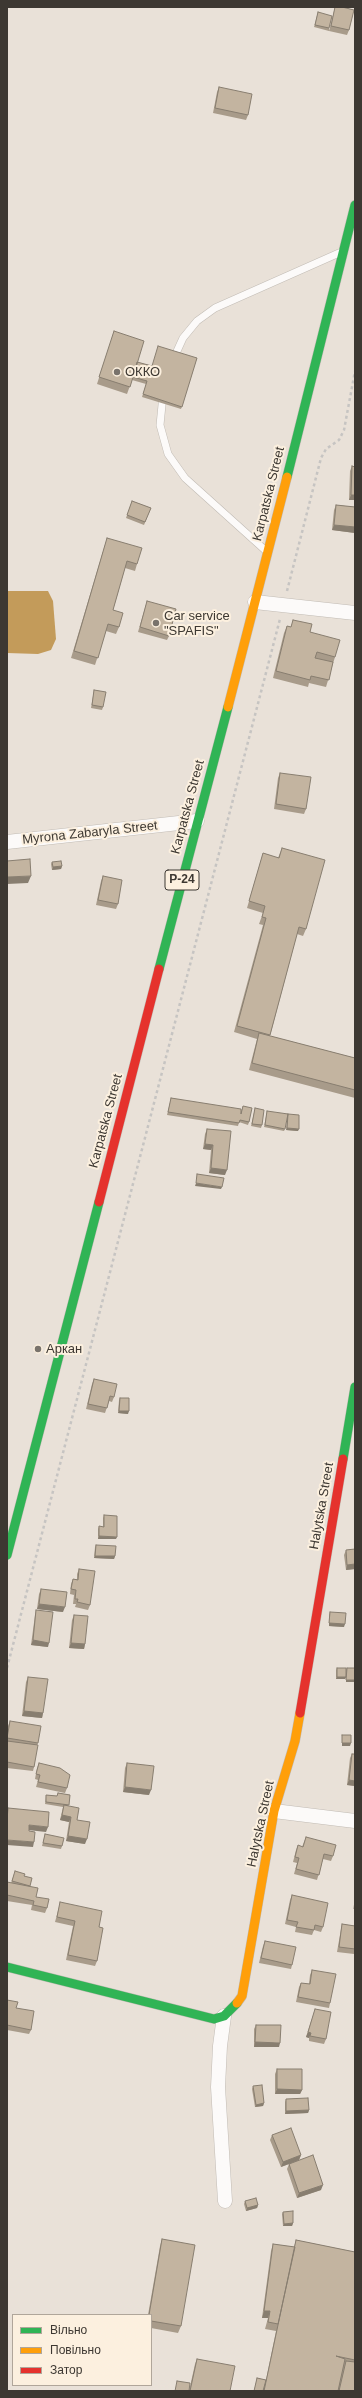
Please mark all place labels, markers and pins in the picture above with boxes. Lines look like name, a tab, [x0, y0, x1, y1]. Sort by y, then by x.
place label: ОККО	[125, 364, 160, 380]
marker: ОККО	[112, 367, 122, 377]
place label: Car service "SPAFIS"	[164, 608, 230, 639]
marker: Car service "SPAFIS"	[151, 618, 161, 628]
place label: Аркан	[46, 1341, 82, 1357]
marker: Аркан	[33, 1344, 43, 1354]

